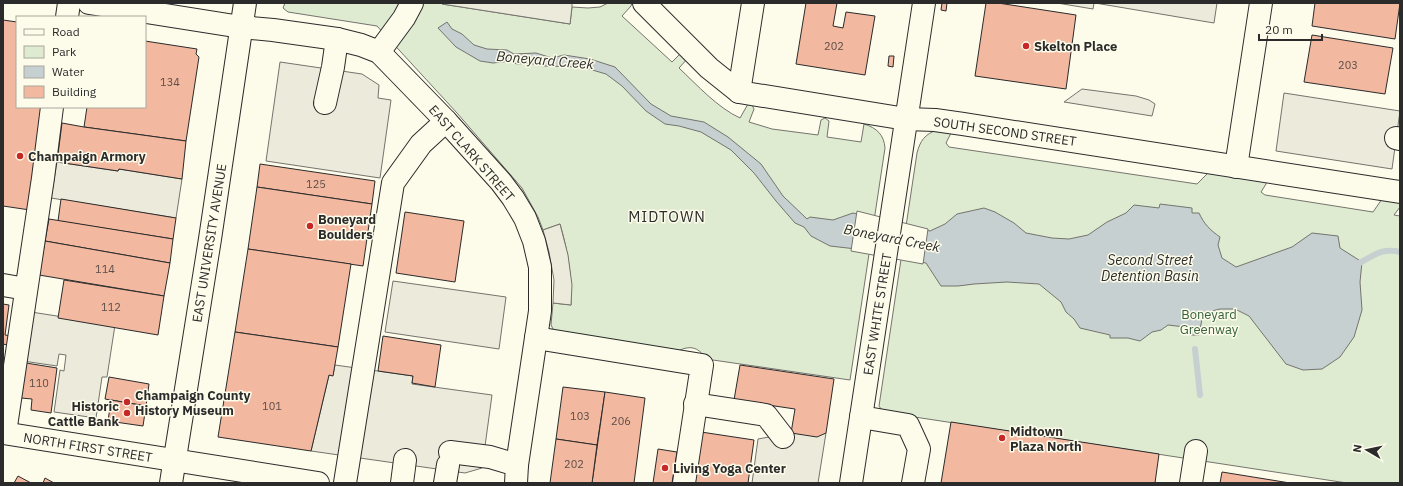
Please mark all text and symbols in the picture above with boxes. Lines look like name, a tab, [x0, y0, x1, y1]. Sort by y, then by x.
legend	[16, 16, 146, 108]
scale bar	[1259, 16, 1322, 42]
text: 20 m	[1265, 22, 1293, 37]
text: Road	[52, 24, 80, 39]
place label: Skelton Place	[1034, 38, 1117, 55]
house number: 202	[824, 39, 844, 53]
marker: Skelton Place	[1021, 41, 1031, 51]
text: Park	[52, 44, 77, 59]
water label: Boneyard Creek	[496, 47, 595, 73]
house number: 203	[1338, 58, 1358, 72]
text: Water	[52, 64, 85, 79]
house number: 134	[160, 75, 180, 89]
text: Building	[52, 84, 97, 99]
street label: EAST CLARK STREET	[425, 102, 519, 205]
street label: SOUTH SECOND STREET	[932, 113, 1078, 150]
place label: Champaign Armory	[28, 148, 146, 165]
marker: Champaign Armory	[15, 151, 25, 161]
street label: EAST UNIVERSITY AVENUE	[189, 162, 230, 324]
house number: 125	[306, 177, 326, 191]
district label: MIDTOWN	[628, 207, 706, 226]
place label: Boneyard Boulders	[318, 211, 376, 243]
water label: Boneyard Creek	[842, 220, 942, 256]
marker: Boneyard Boulders	[305, 221, 315, 231]
street label: EAST WHITE STREET	[859, 251, 896, 376]
water label: Second Street Detention Basin	[1101, 251, 1199, 285]
house number: 114	[95, 262, 115, 276]
house number: 112	[101, 300, 121, 314]
park label: Boneyard Greenway	[1180, 306, 1239, 338]
house number: 110	[29, 376, 49, 390]
place label: Champaign County History Museum	[135, 387, 251, 419]
marker: Champaign County History Museum	[122, 397, 132, 407]
place label: Historic Cattle Bank	[48, 398, 119, 430]
house number: 101	[262, 399, 282, 413]
marker: Historic Cattle Bank	[122, 408, 132, 418]
house number: 103	[570, 409, 590, 423]
house number: 206	[611, 414, 631, 428]
place label: Midtown Plaza North	[1010, 423, 1082, 455]
street label: NORTH FIRST STREET	[22, 429, 154, 466]
north arrow	[1347, 430, 1387, 470]
marker: Midtown Plaza North	[997, 433, 1007, 443]
text: N	[1350, 443, 1365, 453]
house number: 202	[564, 457, 584, 471]
place label: Living Yoga Center	[673, 460, 786, 477]
marker: Living Yoga Center	[660, 463, 670, 473]

